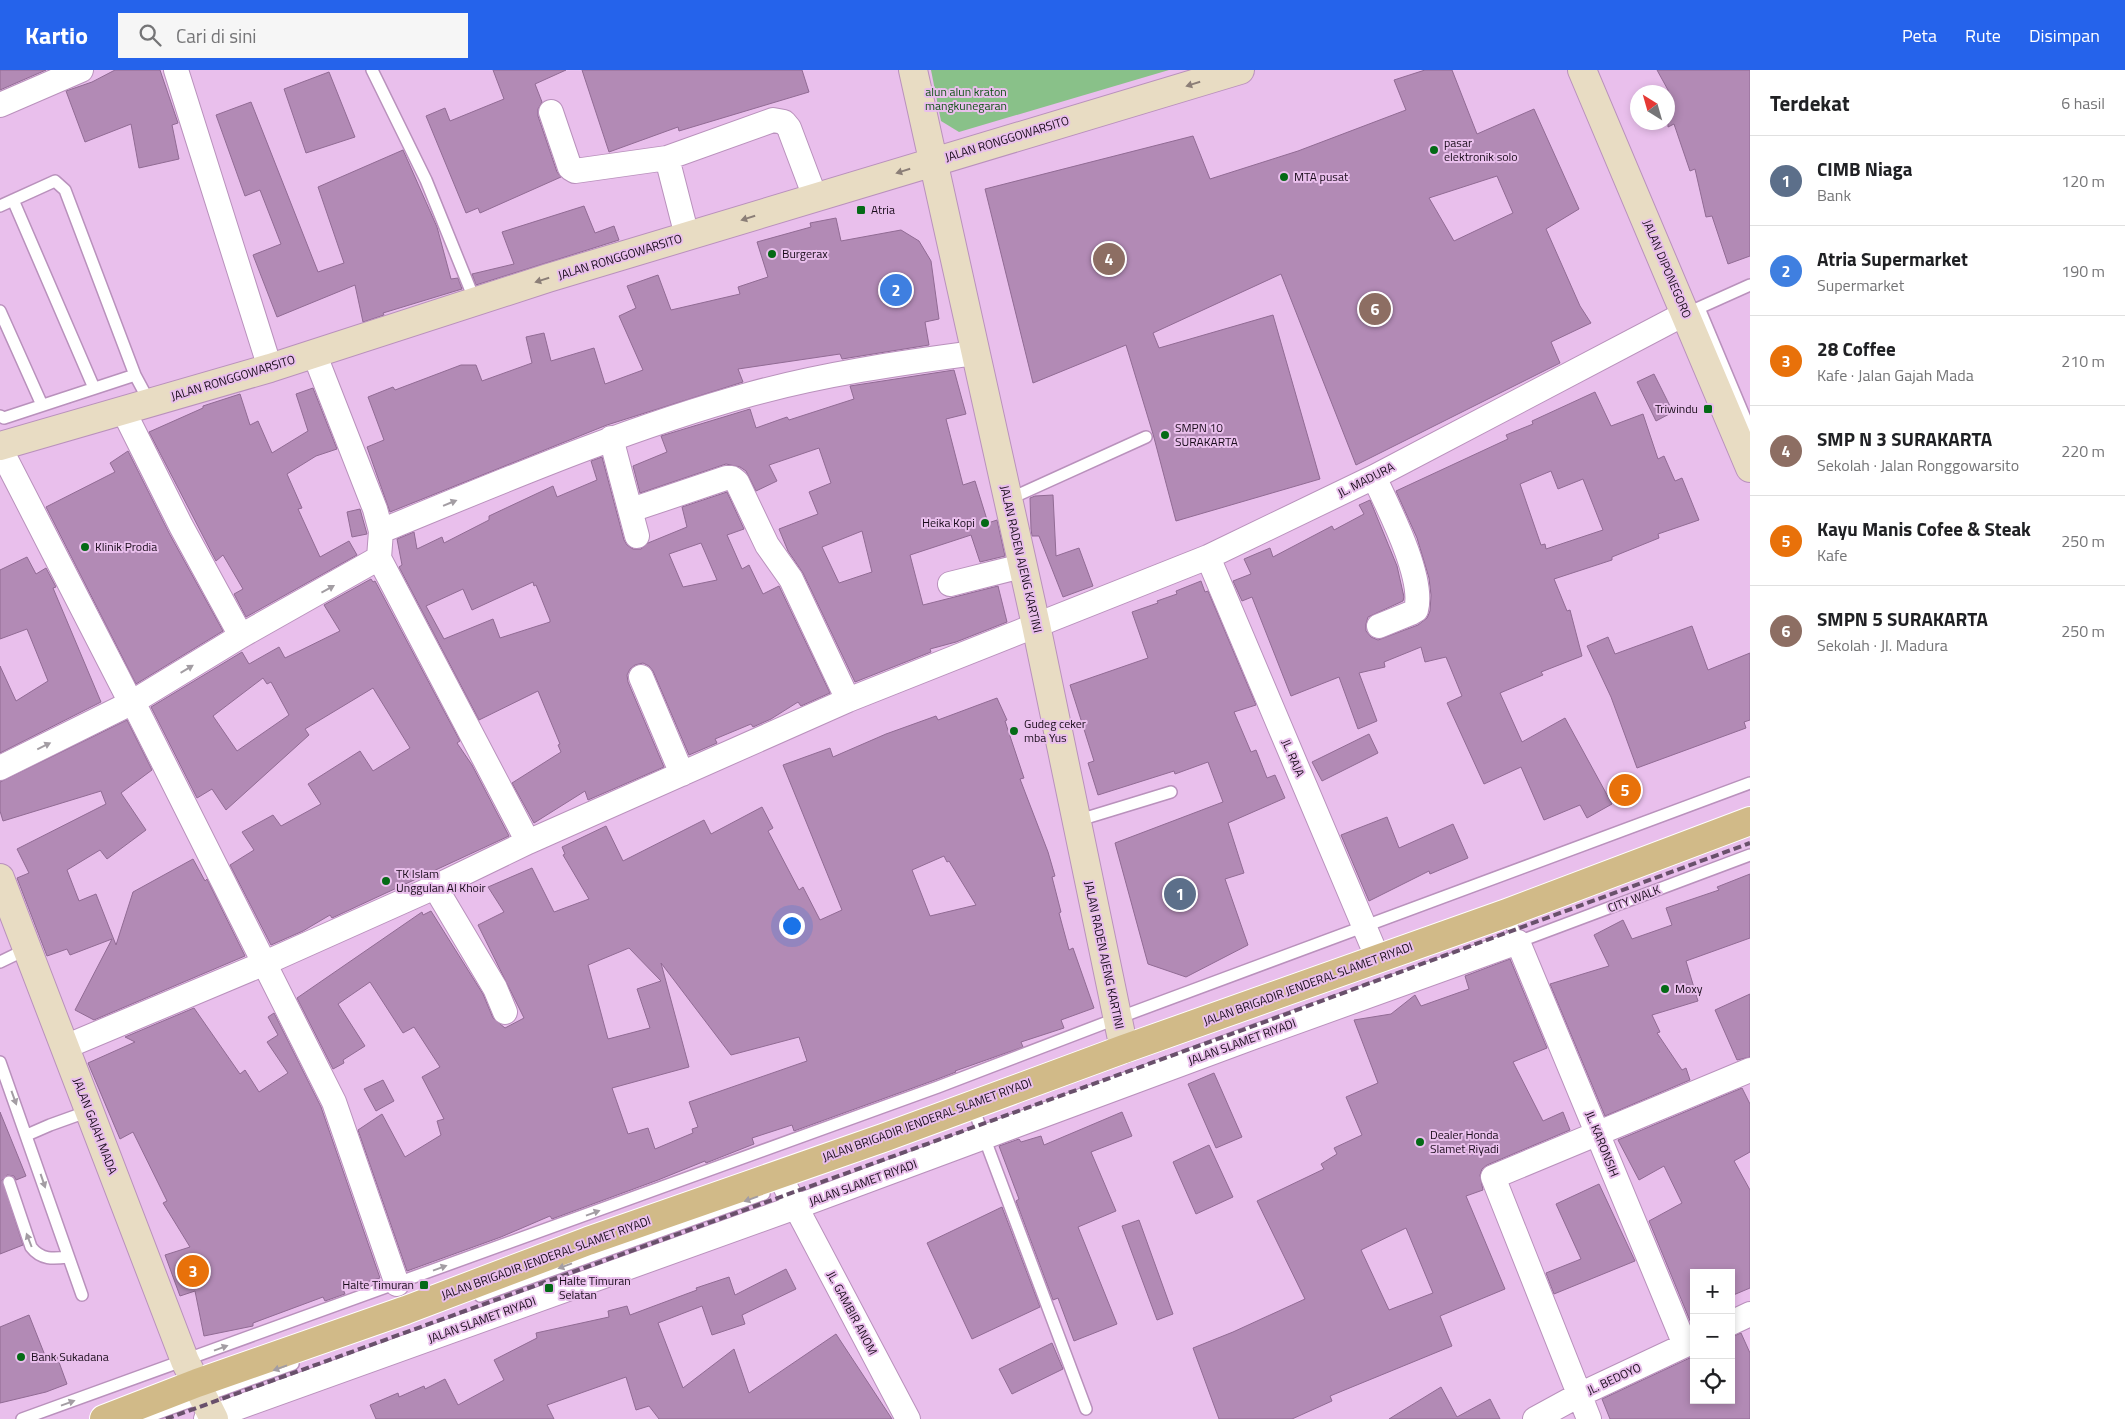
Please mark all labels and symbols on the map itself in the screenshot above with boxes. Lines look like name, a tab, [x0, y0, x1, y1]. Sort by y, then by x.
one-way arrow	[1186, 80, 1201, 88]
park label: alun alun kraton mangkunegaran	[925, 82, 1007, 115]
north arrow	[1630, 85, 1675, 130]
street label: JALAN RONGGOWARSITO	[943, 111, 1071, 166]
place label: pasar elektronik solo	[1444, 133, 1518, 166]
marker: pasar elektronik solo	[1428, 144, 1440, 156]
one-way arrow	[896, 167, 911, 175]
place label: MTA pusat	[1294, 167, 1349, 186]
marker: MTA pusat	[1278, 171, 1290, 183]
place label: Atria	[871, 200, 895, 219]
marker: Atria	[855, 204, 867, 216]
one-way arrow	[740, 214, 755, 222]
street label: JALAN DIPONEGORO	[1638, 217, 1697, 321]
street label: JALAN RONGGOWARSITO	[556, 229, 684, 284]
pin: 4	[1093, 240, 1125, 278]
place label: Burgerax	[782, 244, 828, 263]
marker: Burgerax	[766, 248, 778, 260]
pin: 2	[880, 271, 912, 309]
one-way arrow	[534, 277, 549, 285]
pin: 6	[1359, 290, 1391, 328]
street label: JALAN RONGGOWARSITO	[169, 350, 297, 405]
place label: Triwindu	[1655, 399, 1698, 418]
marker: Triwindu	[1702, 403, 1714, 415]
place label: SMPN 10 SURAKARTA	[1175, 418, 1238, 451]
marker: SMPN 10 SURAKARTA	[1159, 429, 1171, 441]
street label: JL. MADURA	[1334, 457, 1398, 502]
street label: JALAN RADEN AJENG KARTINI	[995, 483, 1048, 634]
one-way arrow	[443, 498, 457, 506]
place label: Heika Kopi	[922, 513, 975, 532]
marker: Heika Kopi	[979, 517, 991, 529]
place label: Klinik Prodia	[95, 537, 157, 556]
marker: Klinik Prodia	[79, 541, 91, 553]
one-way arrow	[321, 584, 334, 593]
one-way arrow	[180, 665, 193, 674]
place label: Gudeg ceker mba Yus	[1024, 714, 1086, 747]
marker: Gudeg ceker mba Yus	[1008, 725, 1020, 737]
street label: JL. RAJA	[1277, 736, 1310, 780]
one-way arrow	[37, 742, 51, 750]
pin: 5	[1609, 771, 1641, 809]
place label: TK Islam Unggulan Al Khoir	[396, 864, 486, 897]
marker: TK Islam Unggulan Al Khoir	[380, 875, 392, 887]
pin: 1	[1164, 875, 1196, 913]
street label: JALAN RADEN AJENG KARTINI	[1080, 879, 1129, 1031]
street label: CITY WALK	[1605, 880, 1663, 917]
your location	[779, 913, 805, 939]
street label: JALAN BRIGADIR JENDERAL SLAMET RIYADI	[1200, 937, 1415, 1030]
place label: Moxy	[1675, 979, 1703, 998]
marker: Moxy	[1659, 983, 1671, 995]
street label: JALAN SLAMET RIYADI	[1185, 1013, 1298, 1070]
street label: JALAN BRIGADIR JENDERAL SLAMET RIYADI	[819, 1073, 1034, 1166]
street label: JALAN GAJAH MADA	[68, 1075, 123, 1177]
one-way arrow	[10, 1091, 18, 1106]
street label: JL. KARONSIH	[1581, 1108, 1624, 1180]
place label: Dealer Honda Slamet Riyadi	[1430, 1125, 1499, 1158]
marker: Dealer Honda Slamet Riyadi	[1414, 1136, 1426, 1148]
street label: JALAN SLAMET RIYADI	[806, 1154, 919, 1211]
one-way arrow	[39, 1174, 47, 1189]
one-way arrow	[743, 1195, 758, 1203]
one-way arrow	[585, 1209, 600, 1216]
street label: JALAN BRIGADIR JENDERAL SLAMET RIYADI	[438, 1211, 653, 1304]
one-way arrow	[25, 1232, 33, 1247]
pin: 3	[177, 1252, 209, 1290]
one-way arrow	[557, 1262, 572, 1270]
one-way arrow	[433, 1264, 448, 1272]
street label: JL. GAMBIR ANOM	[822, 1267, 883, 1358]
place label: Halte Timuran Selatan	[559, 1271, 631, 1304]
place label: Halte Timuran	[342, 1275, 414, 1294]
marker: Halte Timuran	[418, 1279, 430, 1291]
marker: Halte Timuran Selatan	[543, 1282, 555, 1294]
street label: JALAN SLAMET RIYADI	[425, 1291, 538, 1348]
one-way arrow	[214, 1344, 229, 1351]
place label: Bank Sukadana	[31, 1347, 109, 1366]
marker: Bank Sukadana	[15, 1351, 27, 1363]
street label: JL. BEDOYO	[1584, 1358, 1644, 1399]
one-way arrow	[273, 1365, 288, 1372]
one-way arrow	[61, 1399, 76, 1406]

